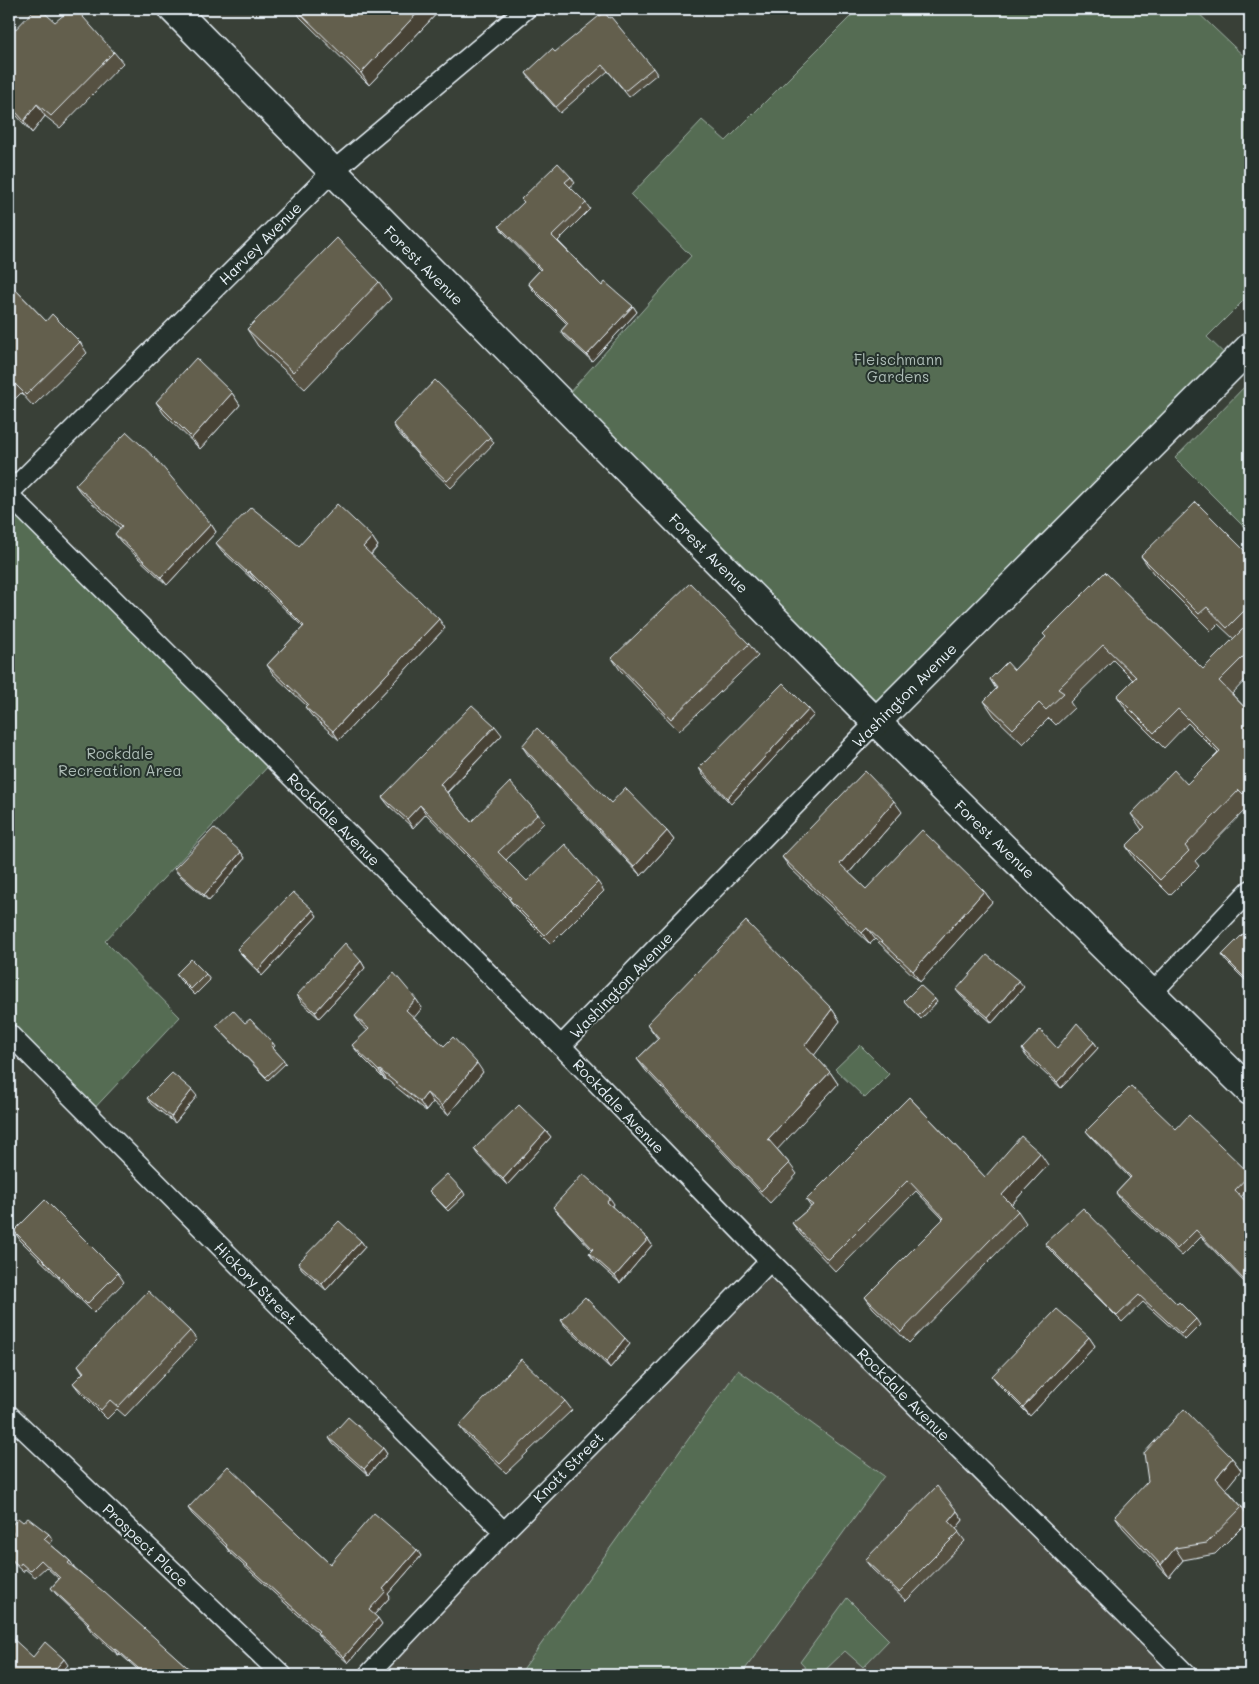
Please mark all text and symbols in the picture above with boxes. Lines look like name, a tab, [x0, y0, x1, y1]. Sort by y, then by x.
street label: Harvey Avenue	[214, 197, 306, 289]
street label: Forest Avenue	[380, 221, 468, 309]
park label: Fleischmann Gardens	[854, 349, 942, 386]
street label: Forest Avenue	[665, 509, 753, 597]
street label: Washington Avenue	[847, 638, 961, 752]
park label: Rockdale Recreation Area	[58, 743, 182, 780]
street label: Rockdale Avenue	[283, 768, 385, 870]
street label: Forest Avenue	[950, 795, 1040, 883]
street label: Washington Avenue	[565, 928, 677, 1042]
street label: Rockdale Avenue	[569, 1054, 669, 1158]
street label: Hickory Street	[210, 1237, 302, 1329]
street label: Rockdale Avenue	[853, 1343, 955, 1445]
street label: Knott Street	[528, 1427, 608, 1507]
street label: Prospect Place	[99, 1499, 193, 1591]

